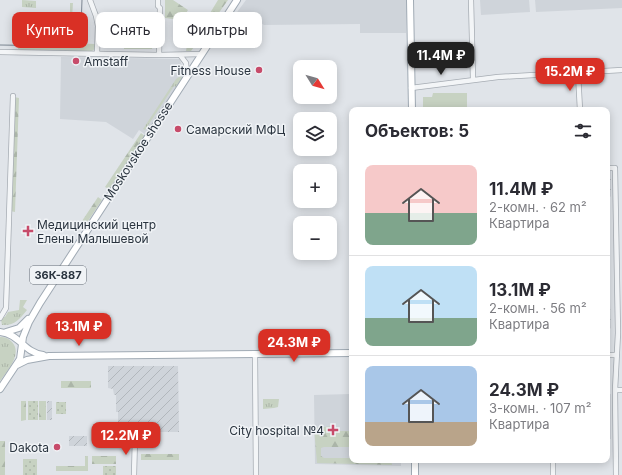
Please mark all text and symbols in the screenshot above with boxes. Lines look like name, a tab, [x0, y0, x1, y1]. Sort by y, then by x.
chip: Купить	[12, 12, 88, 48]
chip: Снять	[96, 12, 165, 48]
chip: Фильтры	[173, 12, 262, 48]
pin: 11.4M ₽	[404, 42, 478, 76]
text: 11.4M ₽	[416, 47, 466, 63]
place label: Amstaff	[84, 54, 129, 69]
marker: Amstaff	[71, 56, 81, 66]
pin: 15.2M ₽	[533, 58, 607, 92]
north arrow	[293, 60, 337, 104]
map controls	[293, 60, 337, 260]
place label: Fitness House	[170, 63, 251, 78]
text: 15.2M ₽	[545, 63, 595, 79]
marker: Fitness House	[254, 65, 264, 75]
street label: Moskovskoe shosse	[100, 99, 176, 203]
button: layers	[293, 112, 337, 156]
icon: filters	[572, 120, 594, 142]
text: Объектов: 5	[365, 121, 469, 141]
place label: Самарский МФЦ	[186, 122, 286, 137]
marker: Самарский МФЦ	[173, 124, 183, 134]
button: +	[293, 164, 337, 208]
text: 11.4M ₽	[489, 179, 553, 199]
icon: home	[397, 181, 445, 229]
text: 2-комн. · 62 m²	[489, 199, 587, 215]
text: Квартира	[489, 215, 550, 231]
button: −	[293, 216, 337, 260]
place label: Медицинский центр Елены Малышевой	[37, 217, 156, 246]
marker: Медицинский центр Елены Малышевой	[22, 225, 34, 237]
road number: 36К-887	[30, 266, 86, 284]
text: 13.1M ₽	[489, 280, 551, 300]
icon: home	[397, 282, 445, 330]
text: 2-комн. · 56 m²	[489, 300, 587, 316]
pin: 13.1M ₽	[42, 313, 116, 347]
text: Квартира	[489, 316, 550, 332]
text: 13.1M ₽	[55, 318, 103, 334]
pin: 24.3M ₽	[257, 329, 331, 363]
text: 24.3M ₽	[267, 334, 321, 350]
text: 24.3M ₽	[489, 380, 559, 400]
icon: home	[397, 382, 445, 430]
text: 3-комн. · 107 m²	[489, 400, 591, 416]
text: Квартира	[489, 416, 550, 432]
pin: 12.2M ₽	[89, 422, 163, 456]
place label: City hospital №4	[229, 423, 324, 438]
marker: City hospital №4	[327, 424, 339, 436]
text: 12.2M ₽	[100, 427, 152, 443]
place label: Dakota	[9, 440, 49, 455]
marker: Dakota	[52, 442, 62, 452]

